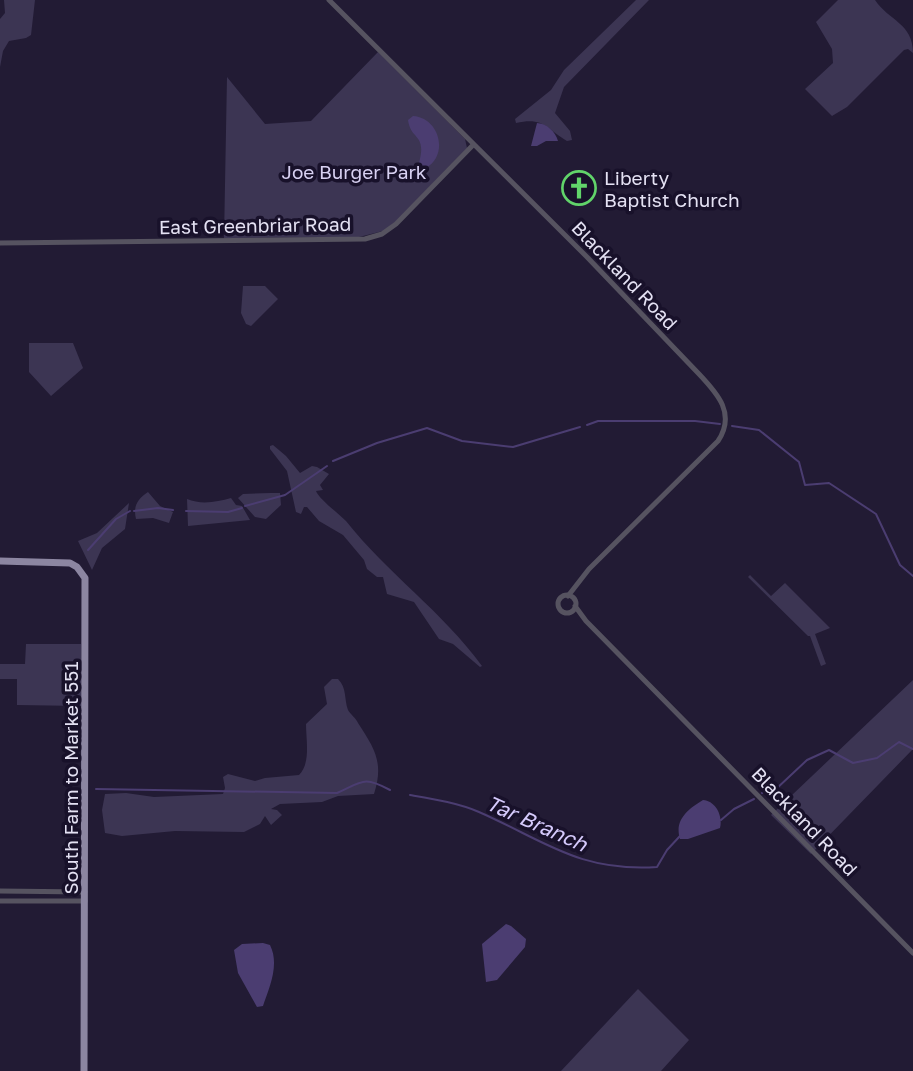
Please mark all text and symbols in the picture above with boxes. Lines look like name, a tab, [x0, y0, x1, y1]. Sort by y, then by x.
park label: Joe Burger Park	[281, 160, 427, 183]
place label: Liberty Baptist Church	[604, 166, 740, 211]
church icon: Liberty Baptist Church	[560, 169, 598, 207]
street label: East Greenbriar Road	[159, 212, 351, 238]
street label: Blackland Road	[567, 216, 683, 334]
street label: South Farm to Market 551	[59, 662, 82, 894]
street label: Blackland Road	[747, 762, 863, 880]
water label: Tar Branch	[483, 789, 592, 857]

